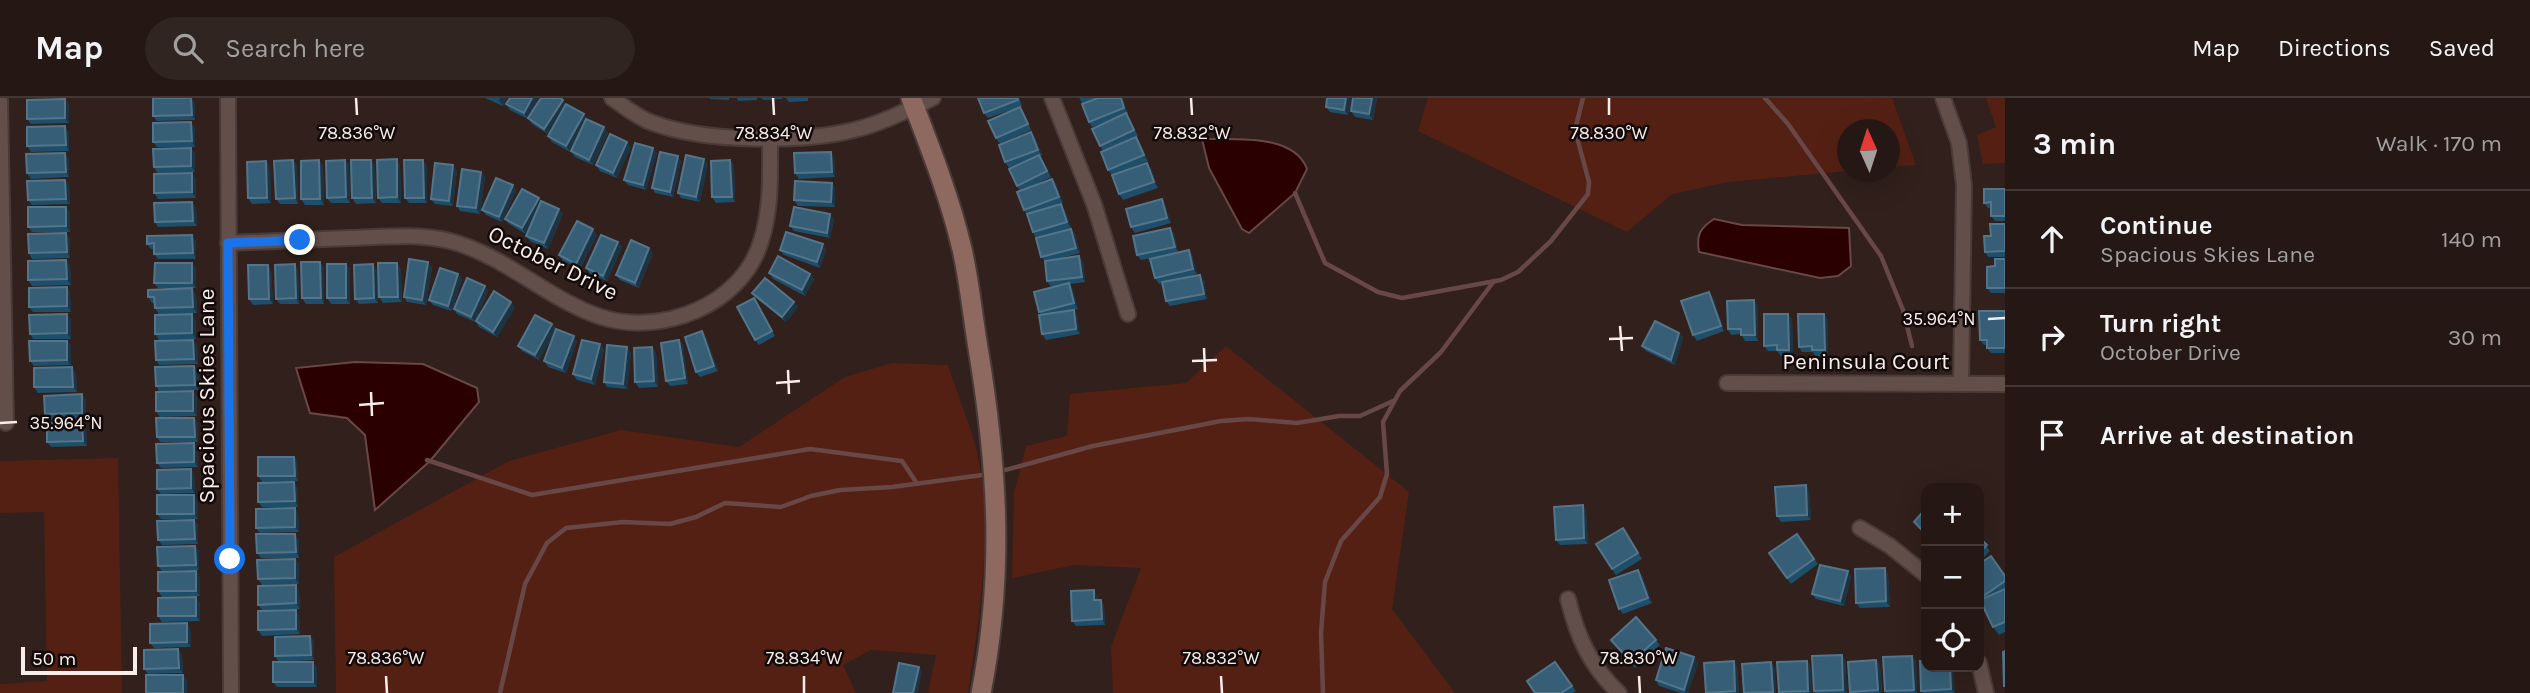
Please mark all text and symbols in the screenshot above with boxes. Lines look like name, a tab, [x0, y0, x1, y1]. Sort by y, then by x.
search box	[145, 17, 635, 80]
text: Map	[35, 29, 103, 67]
icon: search	[169, 29, 207, 67]
text: Search here	[225, 33, 365, 64]
text: Map	[2192, 34, 2240, 62]
text: Directions	[2278, 34, 2391, 62]
text: Saved	[2429, 34, 2495, 62]
north arrow	[1837, 119, 1900, 182]
text: 78.836°W	[319, 122, 395, 144]
text: 78.834°W	[736, 122, 812, 144]
text: 78.832°W	[1153, 122, 1231, 144]
text: 78.830°W	[1570, 122, 1648, 144]
text: 3 min	[2033, 126, 2116, 162]
text: Walk · 170 m	[2376, 130, 2502, 157]
text: Continue	[2100, 210, 2212, 241]
street label: October Drive	[484, 220, 622, 306]
icon: ahead	[2033, 220, 2071, 258]
route end	[284, 224, 315, 255]
text: 140 m	[2441, 226, 2502, 253]
text: Spacious Skies Lane	[2100, 241, 2315, 268]
street label: Spacious Skies Lane	[193, 289, 220, 503]
text: 35.964°N	[1902, 308, 1976, 330]
text: Turn right	[2100, 308, 2221, 339]
icon: right	[2033, 318, 2071, 356]
text: 30 m	[2448, 324, 2502, 351]
text: October Drive	[2100, 339, 2241, 366]
street label: Peninsula Court	[1782, 348, 1950, 375]
text: 35.964°N	[29, 412, 103, 434]
icon: arrive	[2033, 416, 2071, 454]
text: Arrive at destination	[2100, 420, 2354, 451]
map controls	[1921, 483, 1984, 672]
button: +	[1921, 483, 1984, 546]
route start	[214, 543, 245, 574]
button: −	[1921, 546, 1984, 609]
button: locate	[1921, 609, 1984, 672]
scale bar	[21, 644, 136, 676]
text: 78.836°W	[348, 647, 424, 669]
text: 78.834°W	[766, 647, 842, 669]
text: 78.832°W	[1182, 647, 1260, 669]
text: 78.830°W	[1600, 647, 1678, 669]
text: 50 m	[32, 648, 76, 670]

